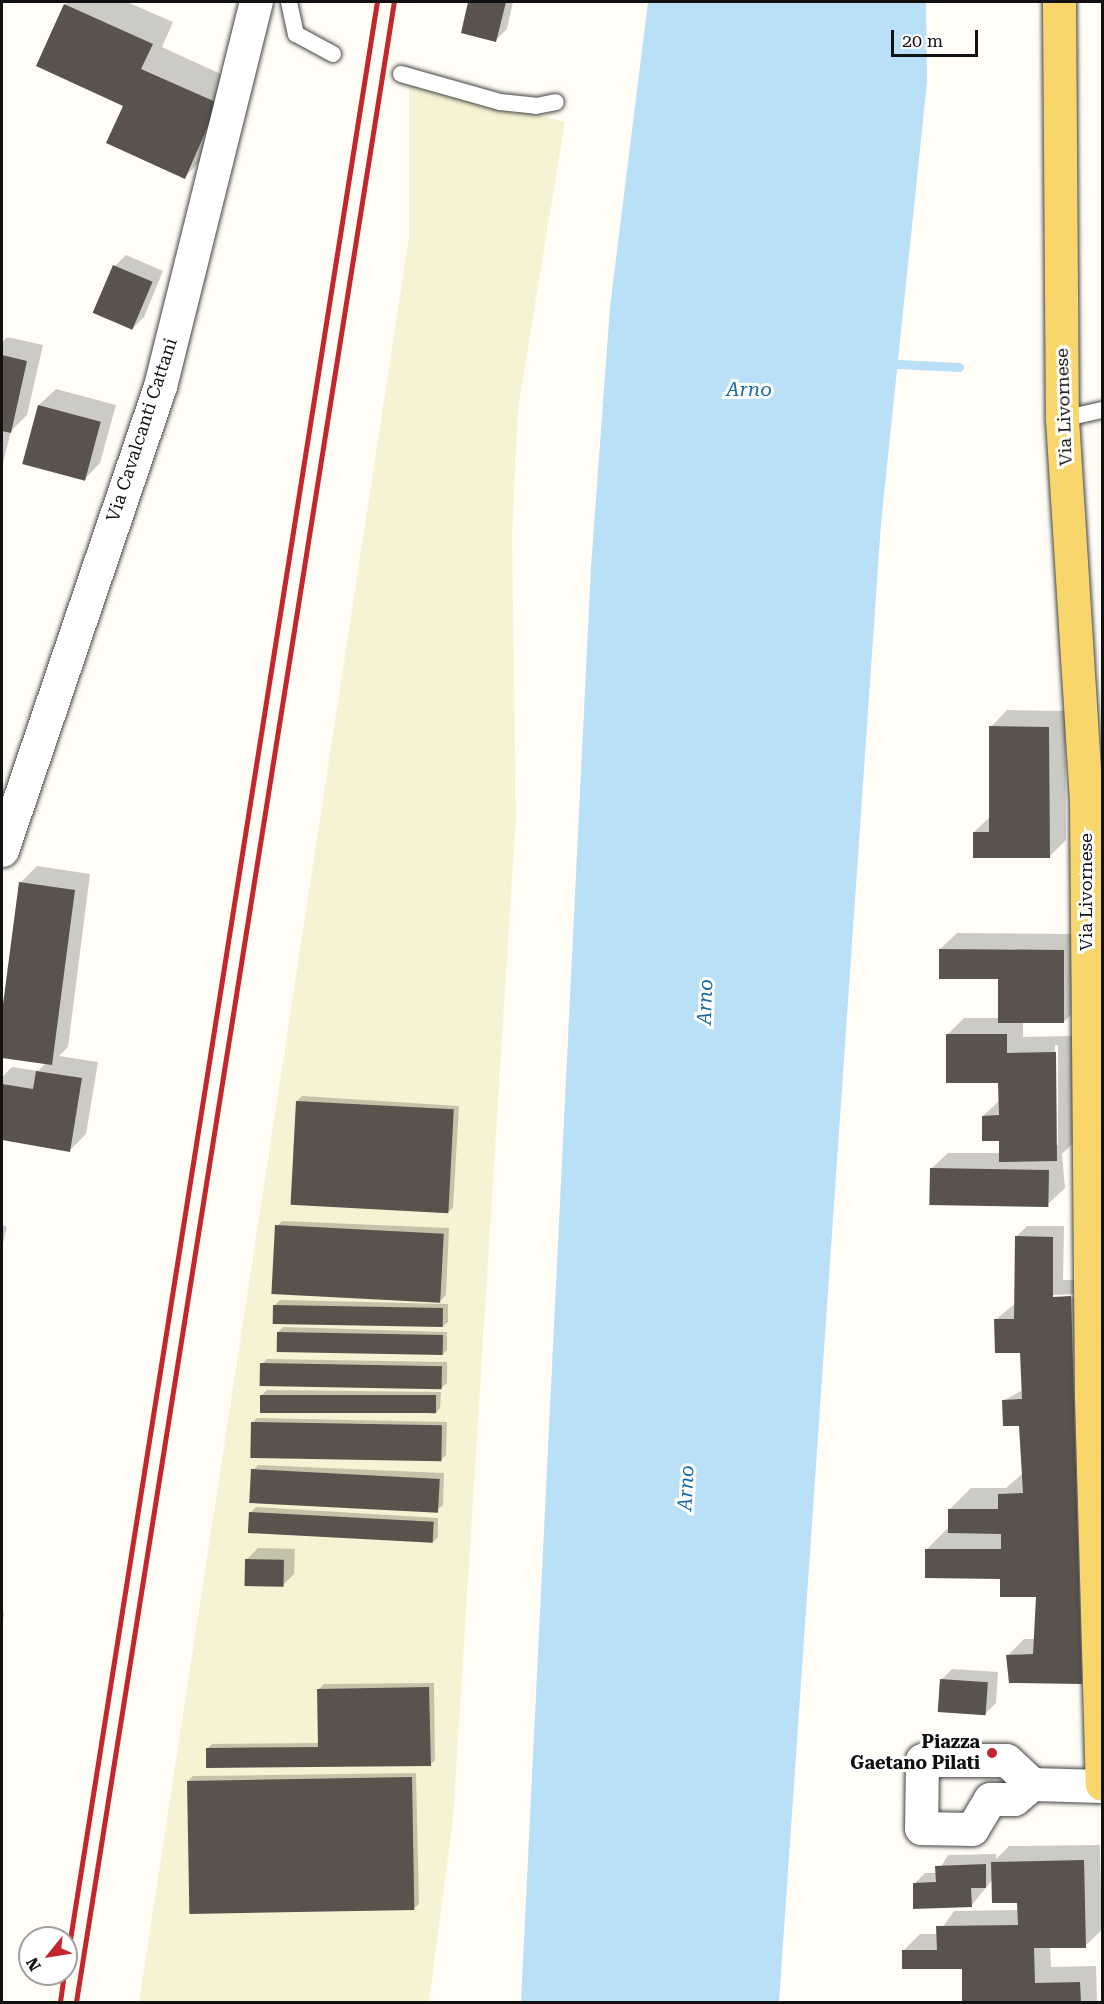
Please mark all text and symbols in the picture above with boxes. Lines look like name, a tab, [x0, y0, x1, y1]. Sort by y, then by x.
scale bar	[894, 18, 981, 56]
text: 20 m	[902, 30, 943, 51]
street label: Via Cavalcanti Cattani	[102, 335, 182, 525]
street label: Via Livornese	[1051, 348, 1077, 466]
water label: Arno	[726, 377, 772, 401]
street label: Via Livornese	[1075, 833, 1097, 951]
water label: Arno	[692, 979, 718, 1025]
water label: Arno	[673, 1465, 699, 1511]
place label: Piazza Gaetano Pilati	[850, 1732, 980, 1774]
marker: Piazza Gaetano Pilati	[985, 1746, 999, 1760]
north arrow	[18, 1926, 78, 1986]
text: N	[22, 1954, 45, 1974]

